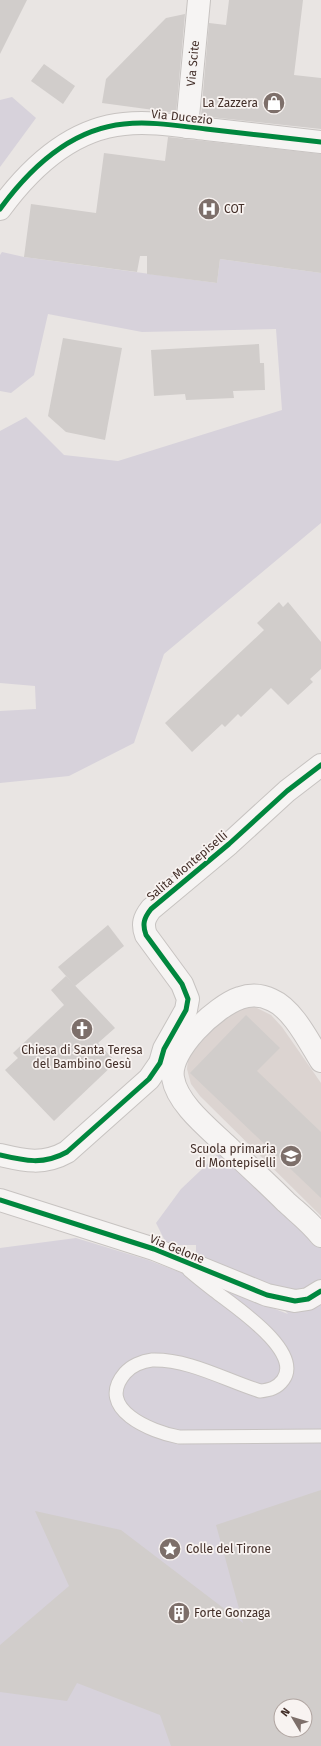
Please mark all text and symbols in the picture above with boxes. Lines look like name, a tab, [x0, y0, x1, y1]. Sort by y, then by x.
street label: Via Scite	[184, 40, 202, 87]
shop icon: La Zazzera	[261, 90, 287, 116]
place label: La Zazzera	[202, 96, 258, 110]
street label: Via Ducezio	[150, 107, 214, 127]
hospital icon: COT	[196, 196, 222, 222]
place label: COT	[224, 202, 245, 216]
street label: Salita Montepiselli	[144, 828, 230, 904]
church icon: Chiesa di Santa Teresa del Bambino Gesù	[69, 1016, 95, 1042]
place label: Chiesa di Santa Teresa del Bambino Gesù	[21, 1043, 143, 1071]
place label: Scuola primaria di Montepiselli	[190, 1142, 276, 1170]
school or university icon: Scuola primaria di Montepiselli	[278, 1143, 304, 1169]
street label: Via Gelone	[148, 1232, 206, 1266]
place icon: Colle del Tirone	[157, 1536, 183, 1562]
place label: Colle del Tirone	[186, 1542, 271, 1556]
building icon: Forte Gonzaga	[166, 1600, 192, 1626]
place label: Forte Gonzaga	[194, 1606, 271, 1620]
north arrow	[273, 1698, 313, 1738]
text: N	[278, 1705, 293, 1719]

